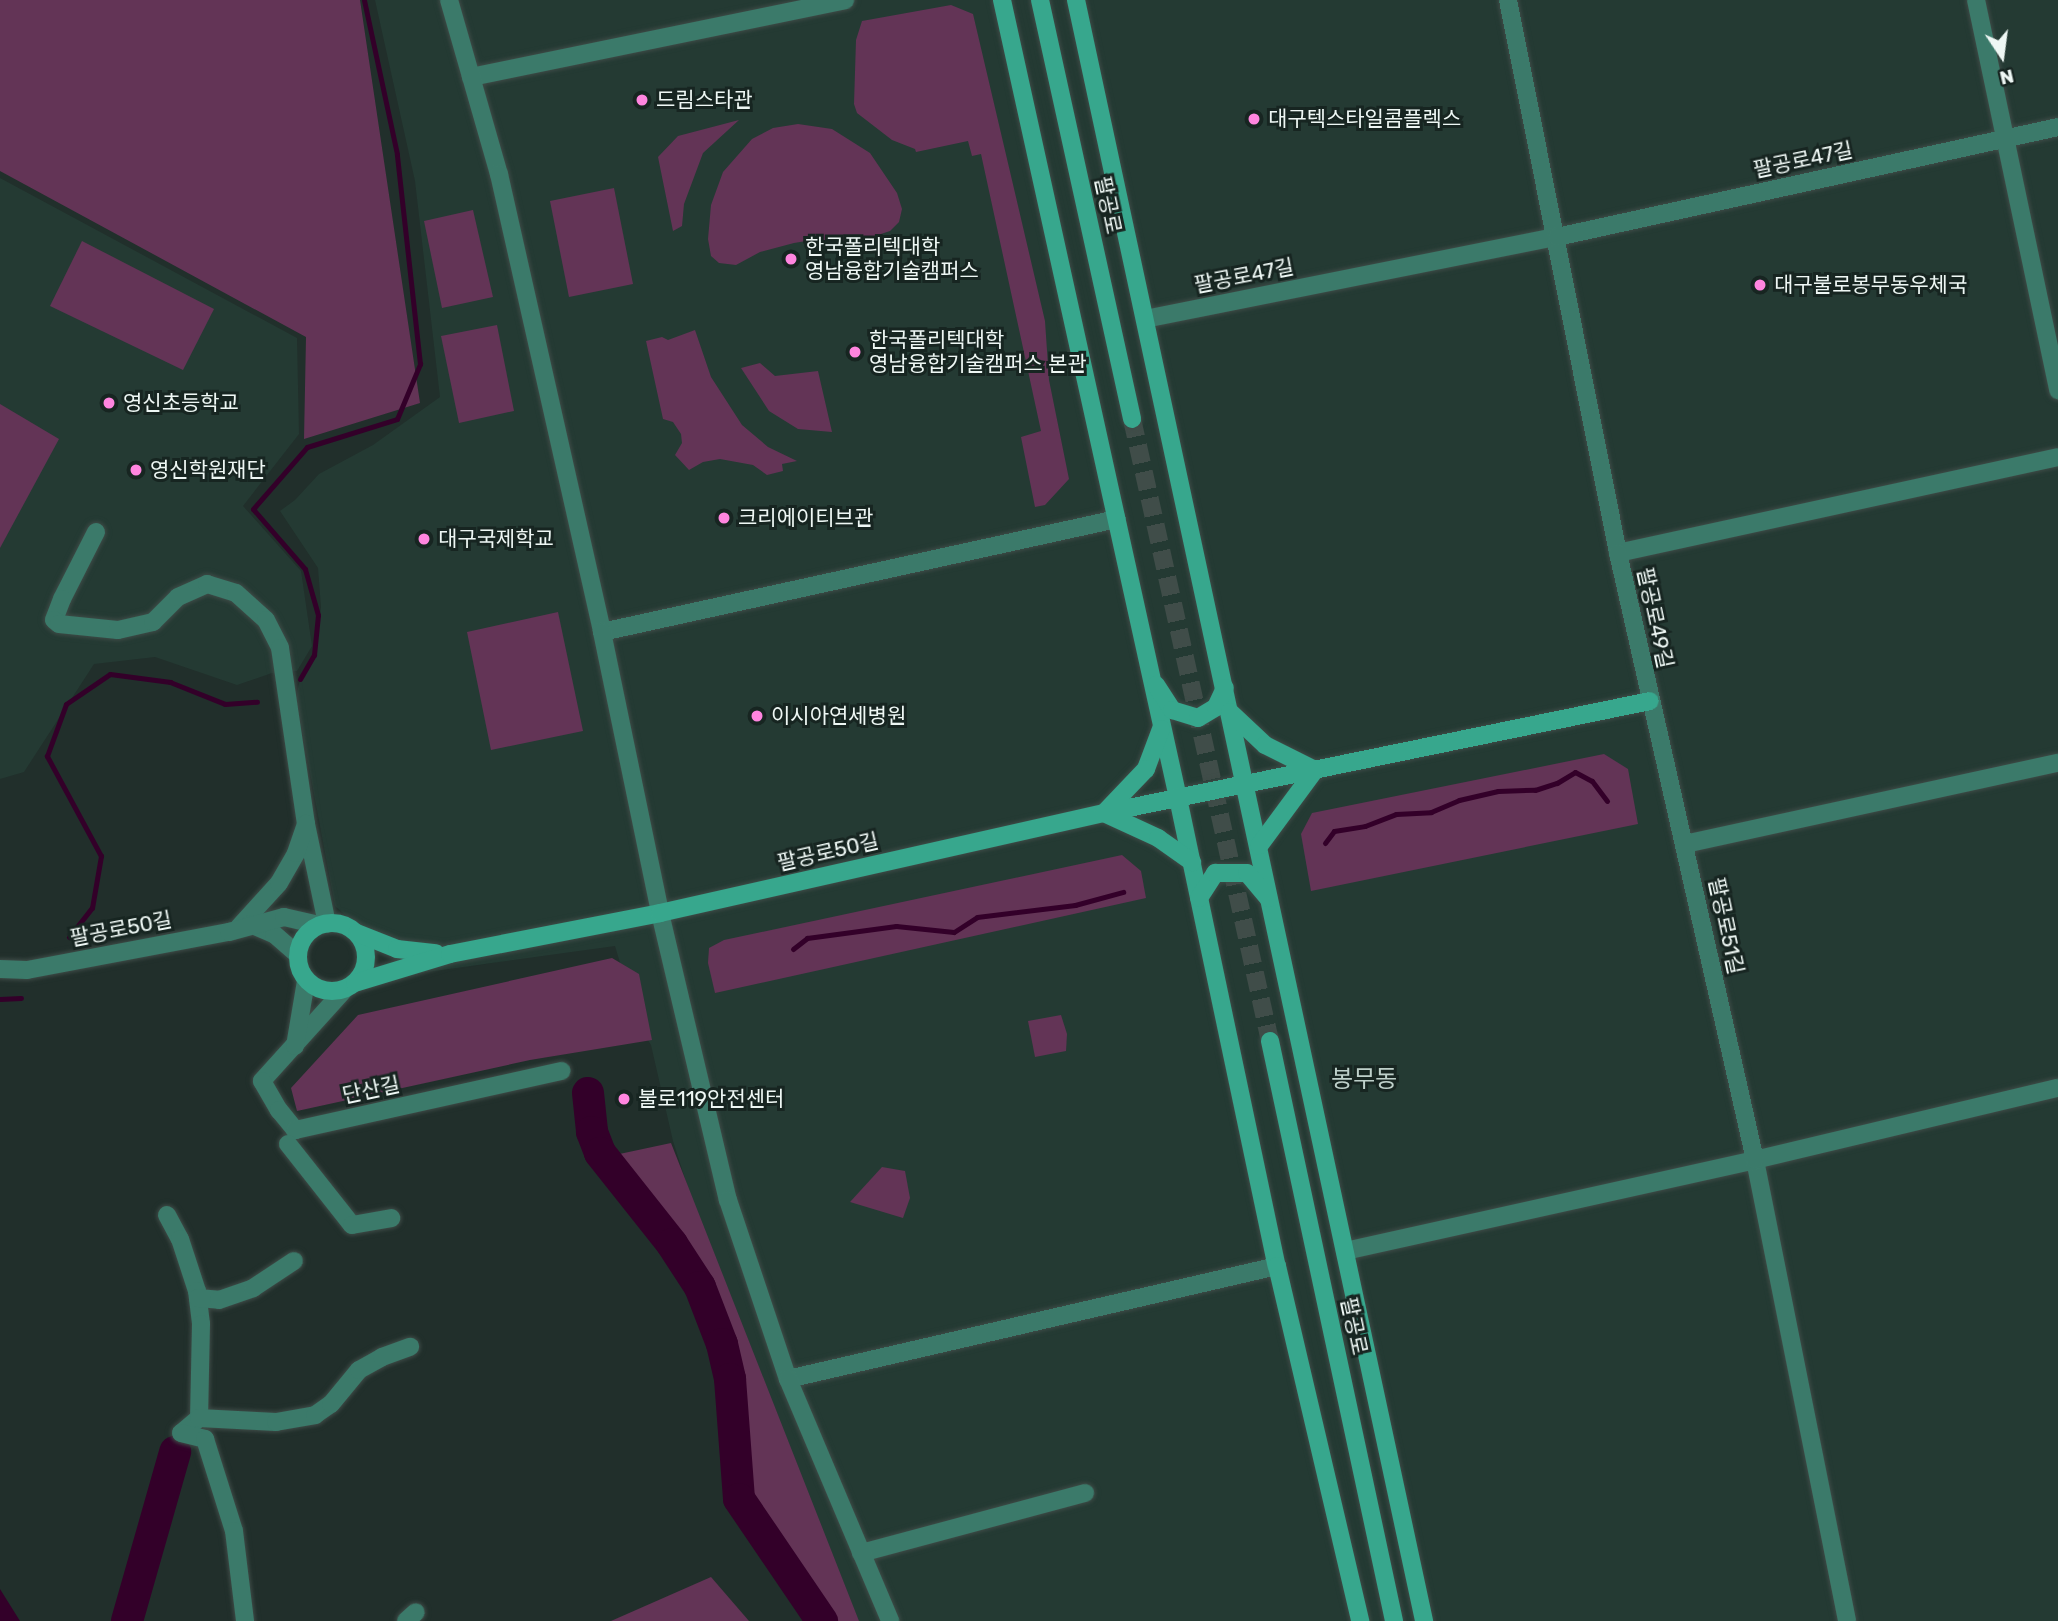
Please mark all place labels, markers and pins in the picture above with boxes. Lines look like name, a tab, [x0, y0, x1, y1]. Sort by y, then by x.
place label: 드림스타관	[656, 87, 753, 113]
marker: 드림스타관	[634, 92, 650, 108]
place label: 대구텍스타일콤플렉스	[1268, 106, 1461, 132]
marker: 대구텍스타일콤플렉스	[1246, 111, 1262, 127]
place label: 한국폴리텍대학 영남융합기술캠퍼스	[805, 234, 979, 284]
marker: 한국폴리텍대학 영남융합기술캠퍼스	[783, 251, 799, 267]
place label: 대구불로봉무동우체국	[1774, 272, 1967, 298]
marker: 대구불로봉무동우체국	[1752, 277, 1768, 293]
place label: 한국폴리텍대학 영남융합기술캠퍼스 본관	[869, 327, 1087, 377]
marker: 한국폴리텍대학 영남융합기술캠퍼스 본관	[847, 344, 863, 360]
place label: 영신초등학교	[123, 390, 239, 416]
marker: 영신초등학교	[101, 395, 117, 411]
place label: 영신학원재단	[150, 457, 266, 483]
marker: 영신학원재단	[128, 462, 144, 478]
place label: 크리에이티브관	[738, 505, 873, 531]
marker: 크리에이티브관	[716, 510, 732, 526]
place label: 대구국제학교	[438, 526, 554, 552]
marker: 대구국제학교	[416, 531, 432, 547]
place label: 이시아연세병원	[771, 703, 906, 729]
marker: 이시아연세병원	[749, 708, 765, 724]
place label: 불로119안전센터	[638, 1086, 784, 1112]
marker: 불로119안전센터	[616, 1091, 632, 1107]

